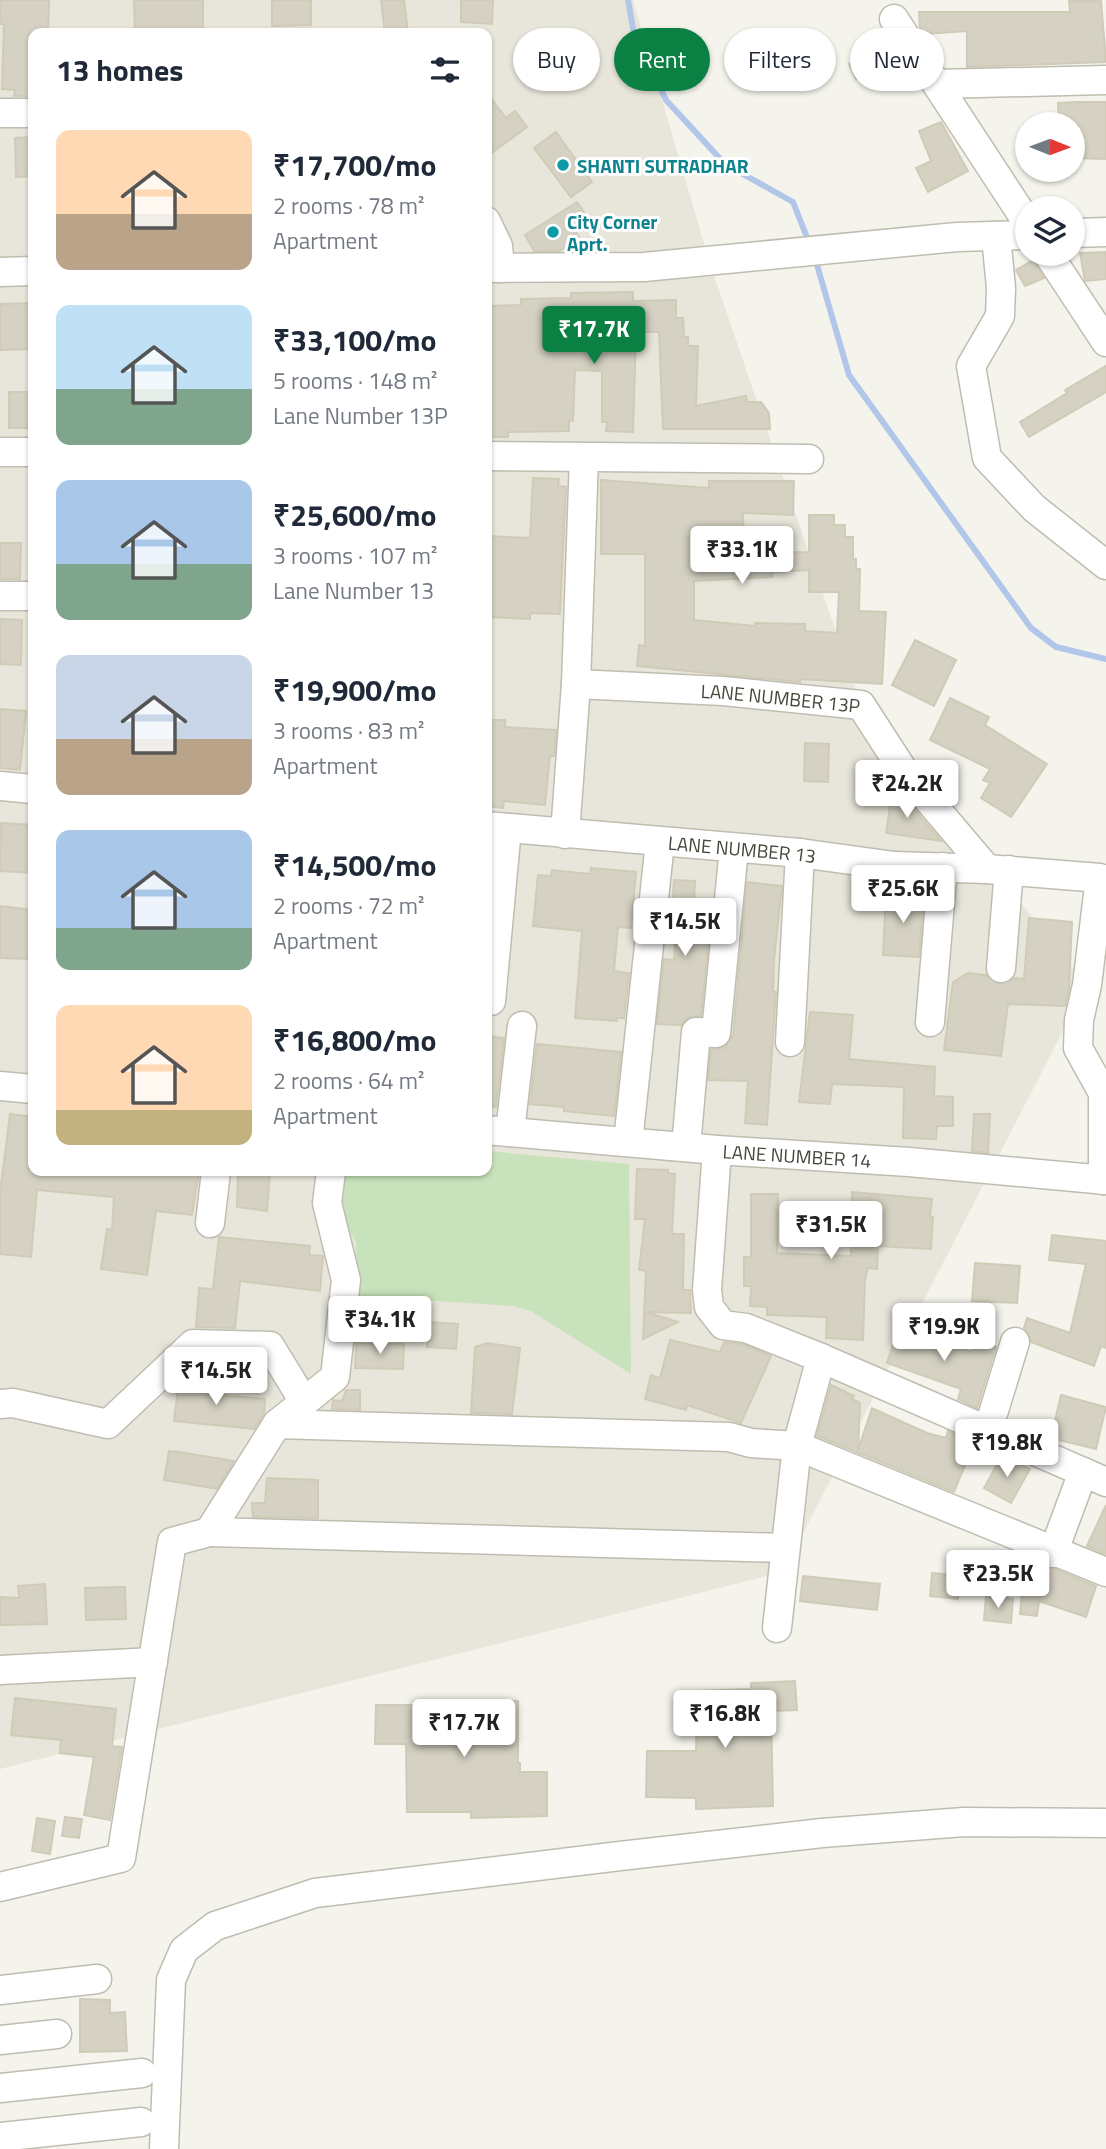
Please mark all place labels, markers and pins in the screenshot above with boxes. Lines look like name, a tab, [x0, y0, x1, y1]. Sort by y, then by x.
place label: SHANTI SUTRADHAR	[577, 151, 748, 180]
marker: SHANTI SUTRADHAR	[555, 157, 571, 173]
place label: City Corner Aprt.	[567, 207, 657, 258]
marker: City Corner Aprt.	[545, 224, 561, 240]
pin: ₹17.7K	[537, 306, 651, 366]
pin: ₹33.1K	[685, 526, 799, 586]
pin: ₹24.2K	[850, 760, 964, 820]
pin: ₹25.6K	[846, 866, 960, 925]
pin: ₹14.5K	[628, 898, 742, 958]
pin: ₹31.5K	[774, 1202, 888, 1261]
pin: ₹34.1K	[323, 1296, 437, 1356]
pin: ₹19.9K	[887, 1304, 1001, 1363]
pin: ₹14.5K	[159, 1348, 273, 1407]
pin: ₹19.8K	[950, 1420, 1064, 1479]
pin: ₹23.5K	[941, 1550, 1055, 1610]
pin: ₹16.8K	[668, 1690, 782, 1750]
pin: ₹17.7K	[407, 1700, 521, 1759]

